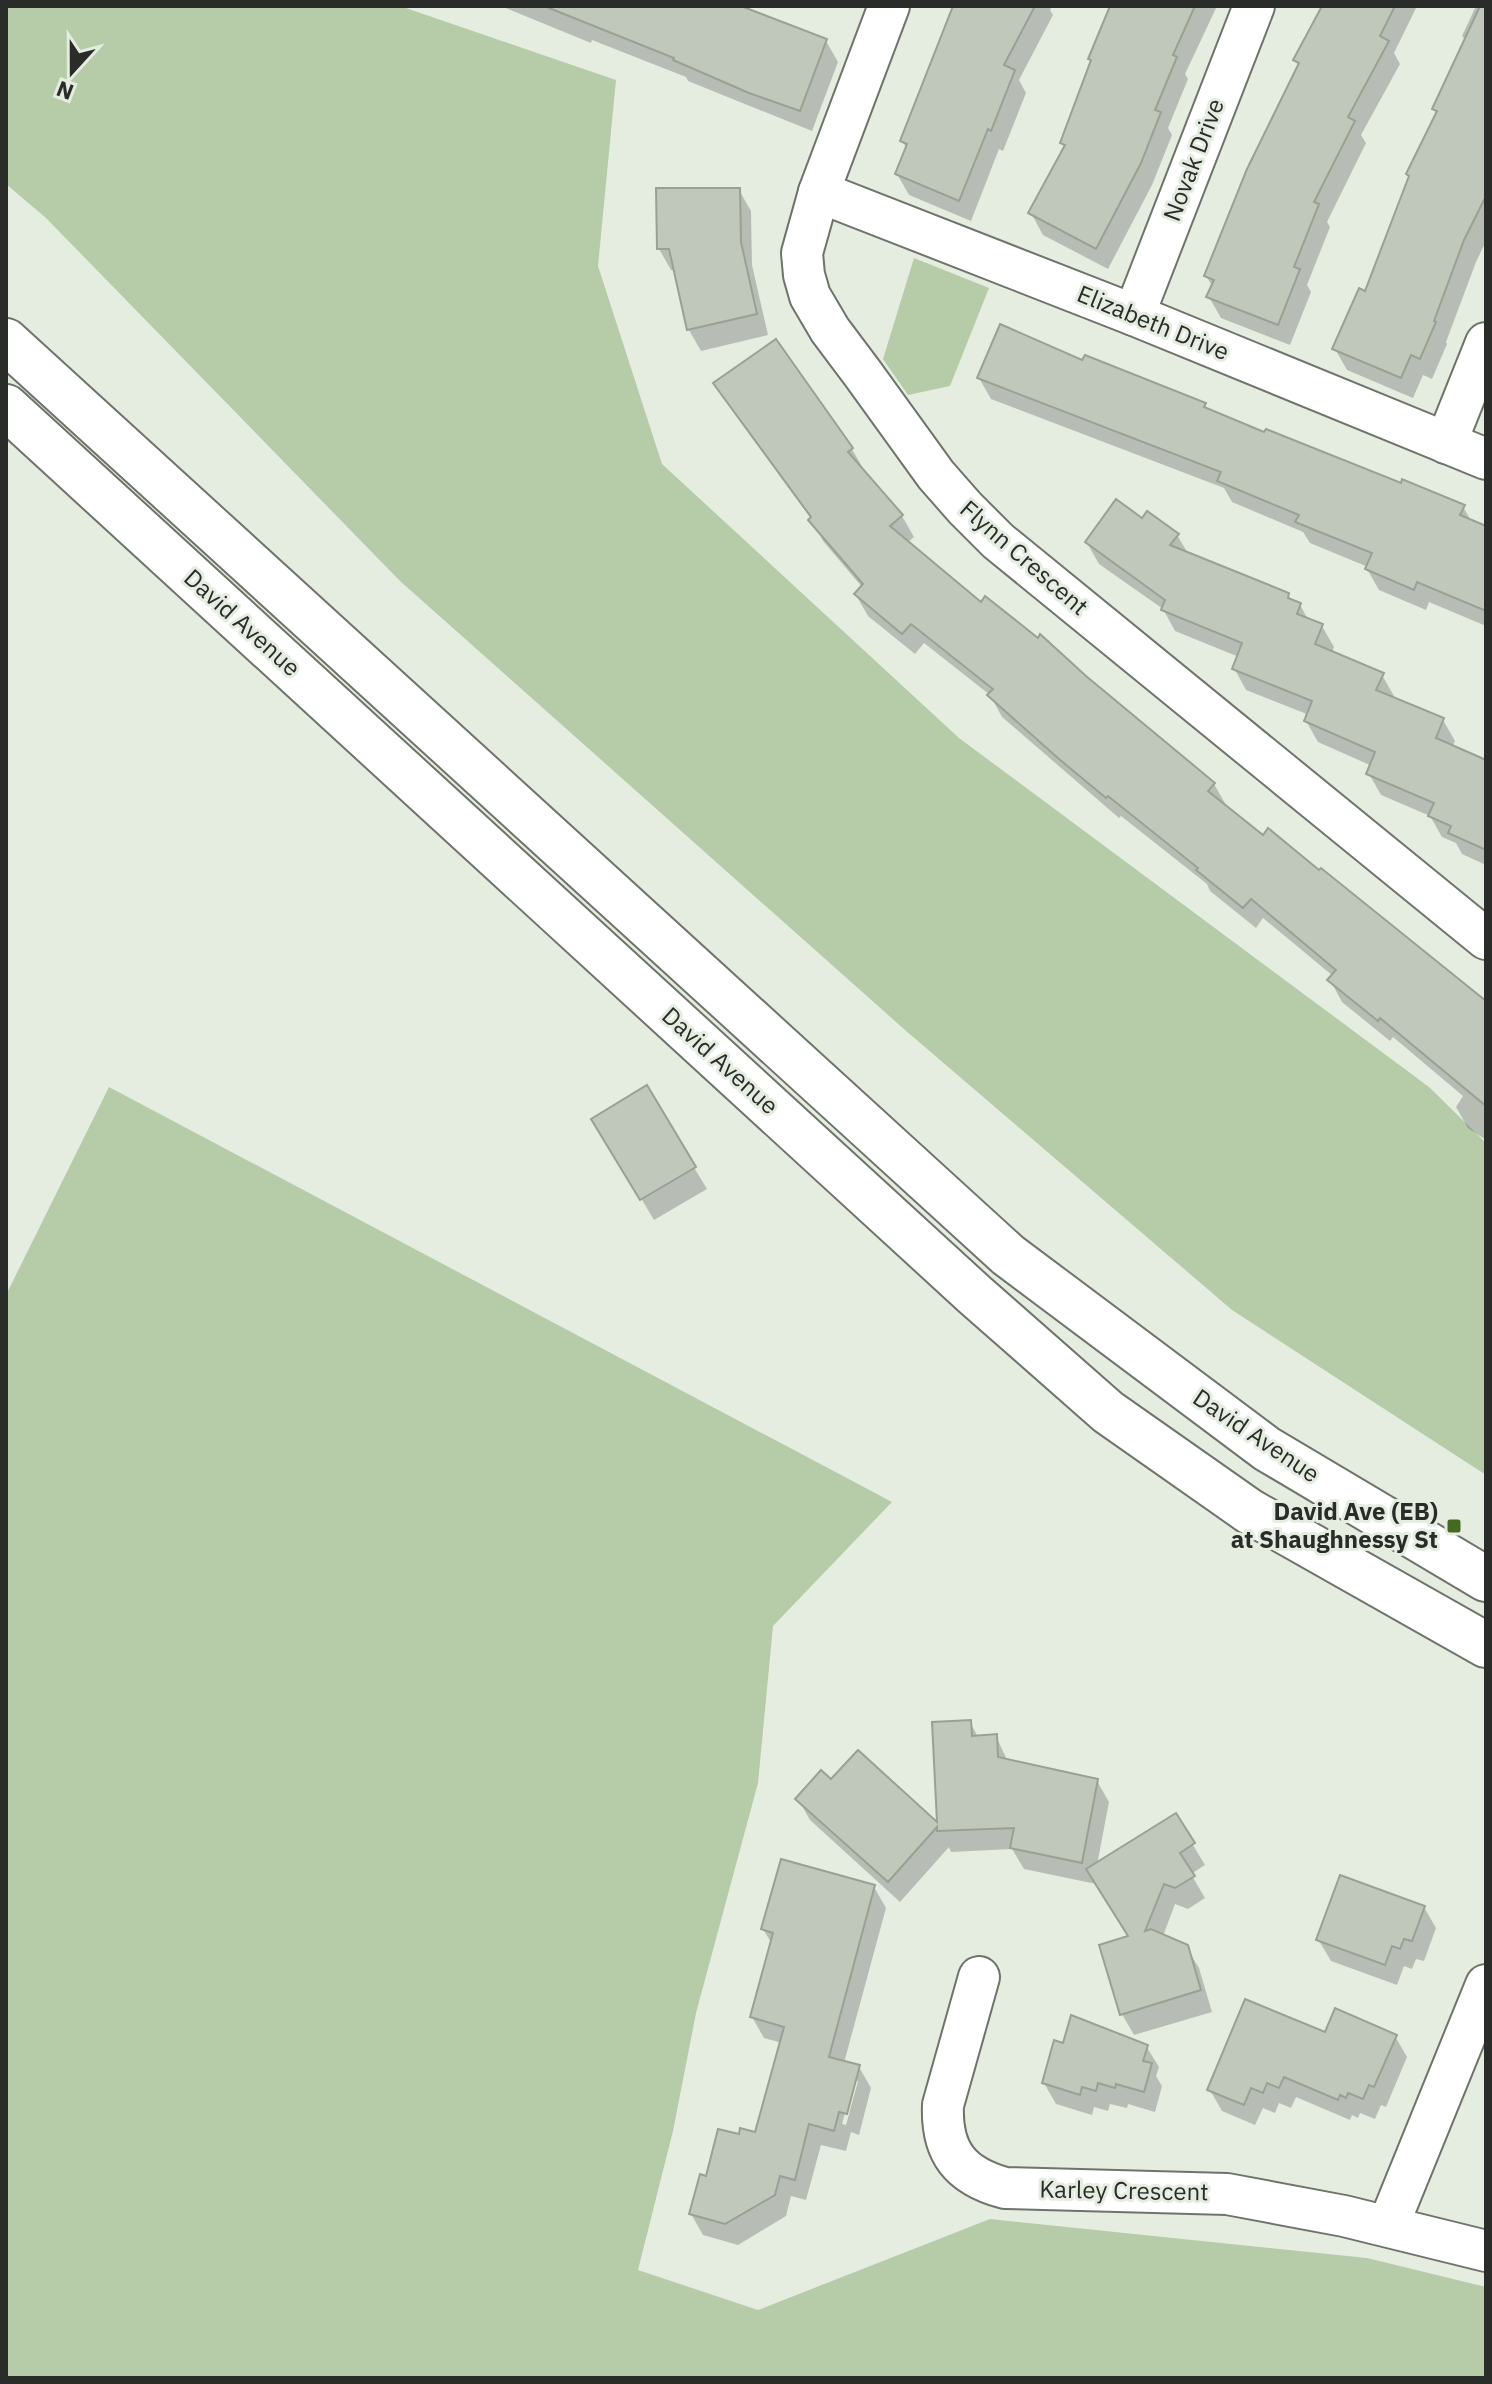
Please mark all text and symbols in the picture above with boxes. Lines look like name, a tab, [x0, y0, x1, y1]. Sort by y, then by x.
north arrow	[32, 32, 112, 112]
text: N	[52, 75, 77, 108]
street label: Novak Drive	[1155, 94, 1231, 225]
street label: Elizabeth Drive	[1073, 277, 1234, 367]
street label: Flynn Crescent	[954, 493, 1096, 622]
street label: David Avenue	[178, 561, 308, 683]
street label: David Avenue	[656, 999, 786, 1121]
street label: David Avenue	[1187, 1381, 1326, 1489]
place label: David Ave (EB) at Shaughnessy St	[1231, 1495, 1438, 1555]
marker: David Ave (EB) at Shaughnessy St	[1445, 1517, 1463, 1535]
street label: Karley Crescent	[1039, 2173, 1209, 2207]

